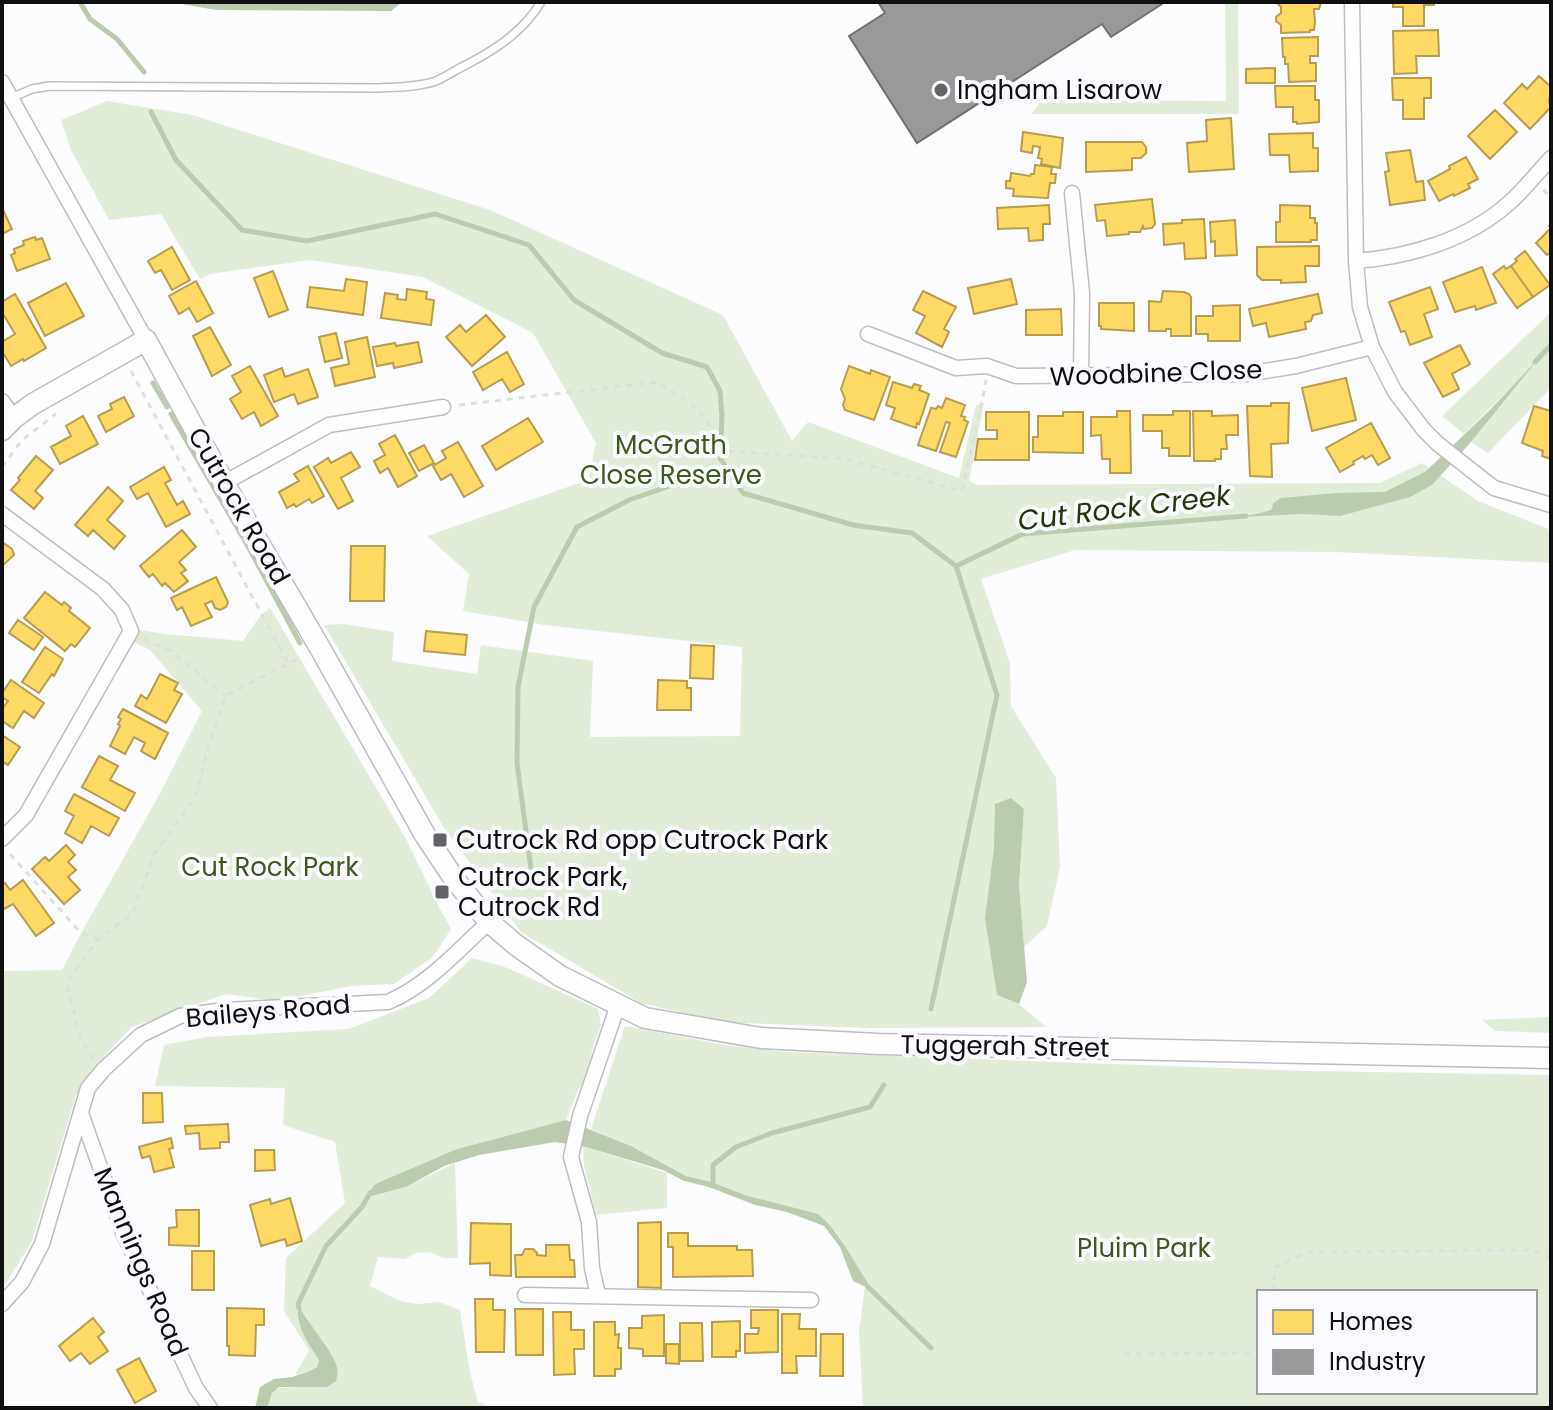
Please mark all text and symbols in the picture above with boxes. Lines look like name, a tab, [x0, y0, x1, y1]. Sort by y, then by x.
place label: Ingham Lisarow	[957, 72, 1162, 108]
marker: Ingham Lisarow	[932, 81, 950, 99]
street label: Woodbine Close	[1049, 351, 1263, 395]
street label: Cutrock Road	[179, 421, 299, 591]
park label: McGrath Close Reserve	[580, 427, 762, 493]
water label: Cut Rock Creek	[1015, 475, 1234, 540]
place label: Cutrock Rd opp Cutrock Park	[456, 822, 829, 858]
marker: Cutrock Rd opp Cutrock Park	[431, 831, 449, 849]
park label: Cut Rock Park	[181, 849, 359, 885]
place label: Cutrock Park, Cutrock Rd	[458, 859, 628, 925]
marker: Cutrock Park, Cutrock Rd	[433, 883, 451, 901]
street label: Baileys Road	[184, 986, 352, 1036]
street label: Tuggerah Street	[900, 1026, 1110, 1066]
street label: Mannings Road	[85, 1162, 197, 1362]
park label: Pluim Park	[1077, 1230, 1212, 1266]
legend	[1257, 1290, 1537, 1394]
text: Homes	[1329, 1305, 1413, 1338]
text: Industry	[1329, 1345, 1426, 1378]

